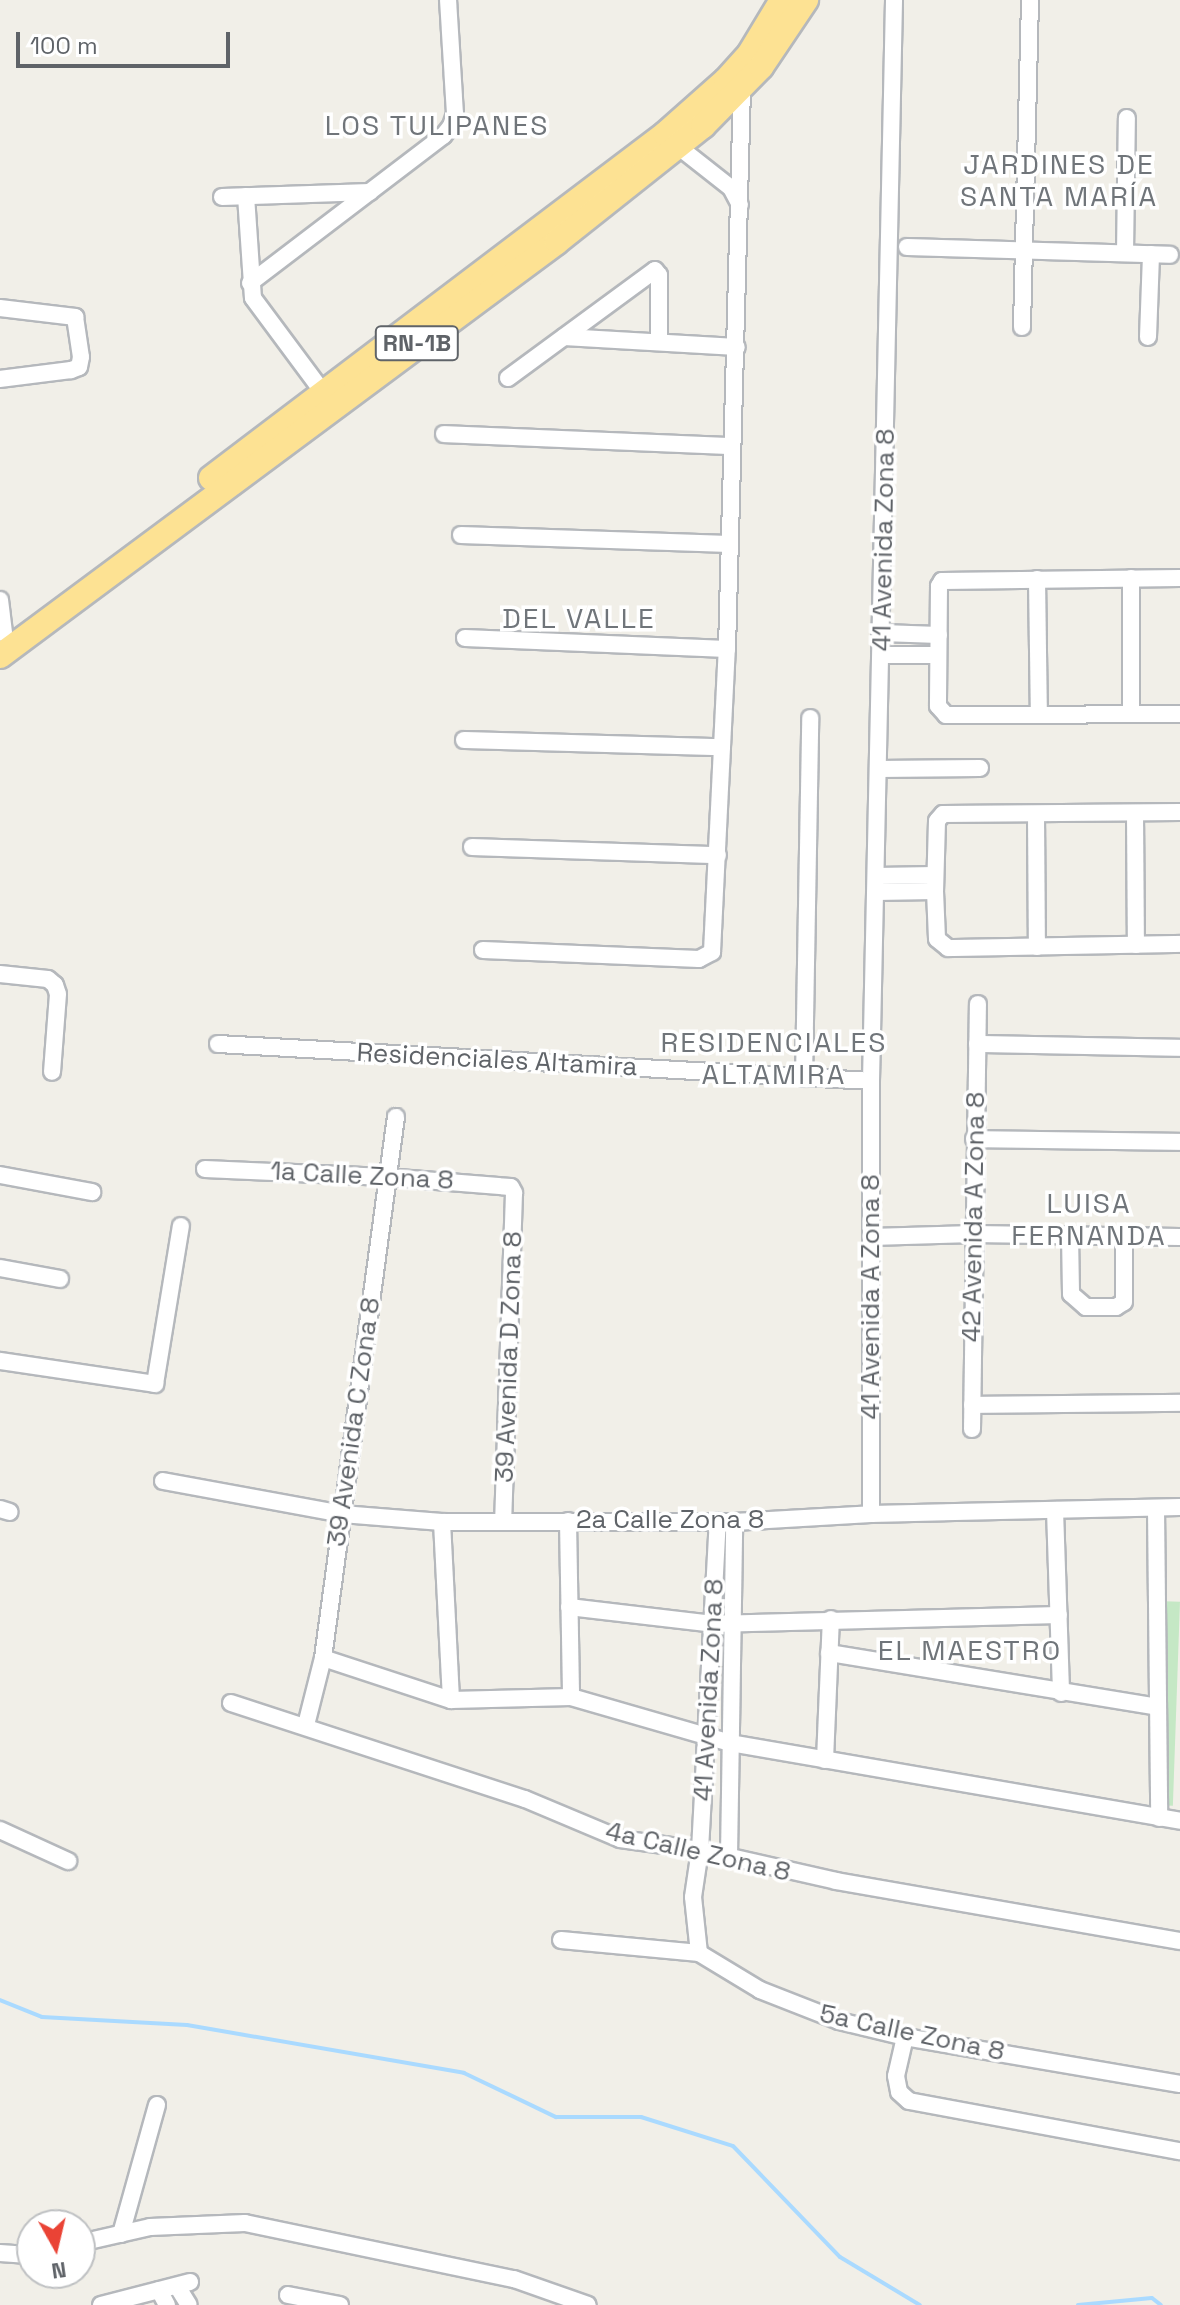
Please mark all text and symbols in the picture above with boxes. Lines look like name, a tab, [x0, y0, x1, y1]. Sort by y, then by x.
scale bar	[20, 16, 234, 66]
text: 100 m	[30, 30, 98, 61]
district label: LOS TULIPANES	[324, 108, 550, 142]
district label: JARDINES DE SANTA MARÍA	[960, 147, 1158, 213]
road number: RN-1B	[373, 323, 461, 363]
street label: 41 Avenida Zona 8	[866, 428, 902, 652]
district label: DEL VALLE	[502, 601, 656, 635]
district label: RESIDENCIALES ALTAMIRA	[660, 1025, 888, 1091]
street label: Residenciales Altamira	[356, 1037, 638, 1083]
street label: 42 Avenida A Zona 8	[956, 1091, 992, 1343]
street label: 1a Calle Zona 8	[270, 1156, 454, 1196]
street label: 41 Avenida A Zona 8	[855, 1174, 887, 1420]
district label: LUISA FERNANDA	[1011, 1186, 1167, 1252]
street label: 39 Avenida D Zona 8	[489, 1230, 529, 1484]
street label: 39 Avenida C Zona 8	[321, 1295, 387, 1549]
street label: 2a Calle Zona 8	[576, 1504, 764, 1536]
street label: 41 Avenida Zona 8	[688, 1578, 730, 1802]
district label: EL MAESTRO	[877, 1633, 1063, 1667]
street label: 4a Calle Zona 8	[603, 1816, 793, 1888]
street label: 5a Calle Zona 8	[817, 1998, 1007, 2068]
north arrow	[16, 2209, 96, 2289]
text: N	[50, 2256, 68, 2286]

